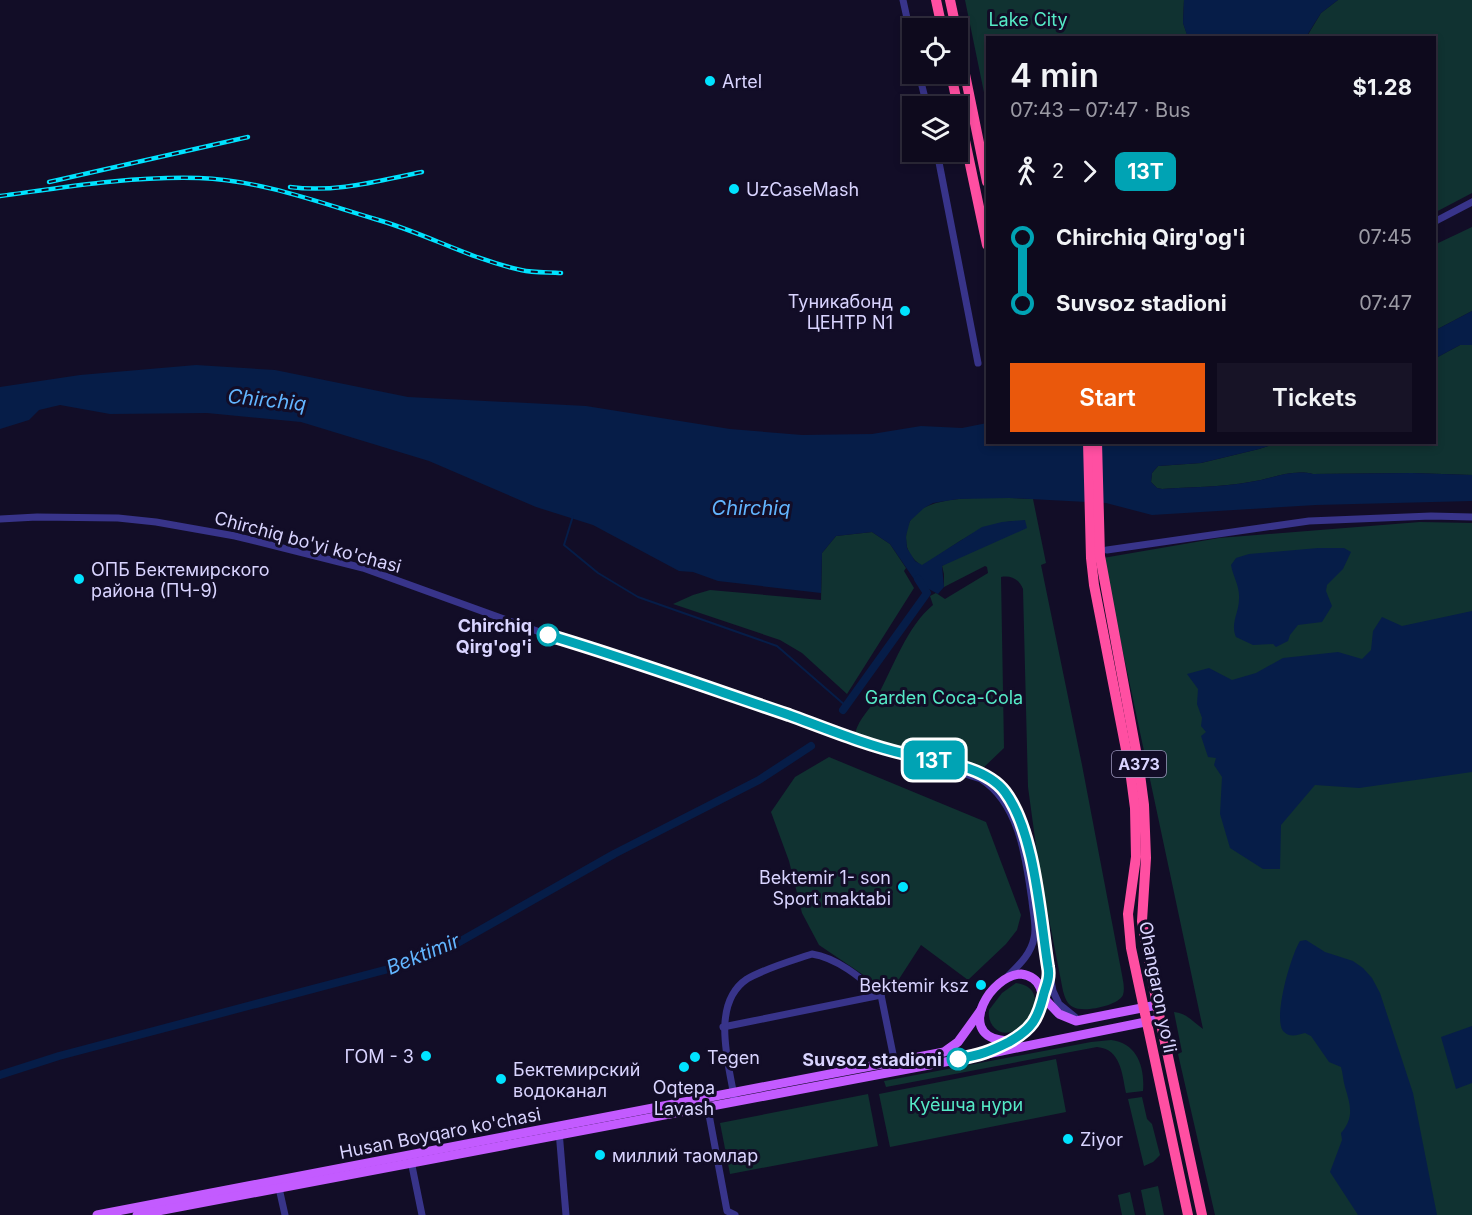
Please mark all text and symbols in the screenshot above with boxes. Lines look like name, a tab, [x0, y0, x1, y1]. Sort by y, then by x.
park label: Lake City	[988, 9, 1068, 30]
map controls	[902, 18, 968, 162]
button: locate	[902, 18, 968, 84]
text: 4 min	[1010, 55, 1099, 95]
place label: Artel	[722, 71, 762, 92]
marker: Artel	[703, 74, 717, 88]
text: $1.28	[1353, 74, 1412, 100]
button: layers	[902, 96, 968, 162]
text: 07:43 – 07:47 · Bus	[1010, 98, 1191, 122]
icon: walk	[1010, 155, 1043, 188]
icon: forward	[1073, 155, 1106, 188]
text: 2	[1052, 159, 1064, 183]
text: 13Т	[1127, 159, 1164, 184]
place label: UzCaseMash	[746, 179, 859, 200]
marker: UzCaseMash	[727, 182, 741, 196]
text: Chirchiq Qirg'og'i	[1056, 224, 1245, 250]
text: 07:45	[1358, 225, 1412, 249]
text: Suvsoz stadioni	[1056, 290, 1227, 316]
place label: Туникабонд ЦЕНТР N1	[788, 291, 893, 333]
text: 07:47	[1359, 291, 1412, 315]
marker: Туникабонд ЦЕНТР N1	[898, 304, 912, 318]
button: Start	[1010, 363, 1205, 432]
button: Tickets	[1217, 363, 1412, 432]
water label: Chirchiq	[227, 384, 307, 416]
water label: Chirchiq	[712, 496, 790, 520]
street label: Chirchiq bo'yi ko'chasi	[212, 507, 404, 577]
place label: ОПБ Бектемирского района (ПЧ-9)	[91, 559, 270, 601]
marker: ОПБ Бектемирского района (ПЧ-9)	[72, 572, 86, 586]
place label: Chirchiq Qirg'og'i	[456, 615, 532, 657]
marker: Chirchiq Qirg'og'i	[537, 624, 559, 646]
park label: Garden Coca-Cola	[865, 687, 1023, 708]
line badge: 13Т	[900, 740, 968, 780]
text: 13Т	[916, 748, 952, 773]
road number: A373	[1112, 751, 1166, 777]
place label: Bektemir 1- son Sport maktabi	[759, 867, 891, 909]
marker: Bektemir 1- son Sport maktabi	[896, 880, 910, 894]
street label: Ohangaron yoʻli	[1135, 920, 1181, 1054]
water label: Bektimir	[383, 928, 464, 980]
place label: Bektemir ksz	[859, 975, 969, 996]
marker: Bektemir ksz	[974, 978, 988, 992]
place label: ГОМ - 3	[345, 1046, 414, 1067]
place label: Tegen	[707, 1047, 760, 1068]
marker: Suvsoz stadioni	[947, 1048, 969, 1070]
marker: ГОМ - 3	[419, 1049, 433, 1063]
place label: Suvsoz stadioni	[802, 1049, 942, 1070]
marker: Tegen	[688, 1050, 702, 1064]
place label: Бектемирский водоканал	[513, 1059, 640, 1101]
marker: Oqtepa Lavash	[677, 1060, 691, 1074]
marker: Бектемирский водоканал	[494, 1072, 508, 1086]
place label: Oqtepa Lavash	[653, 1077, 715, 1119]
park label: Куёшча нури	[909, 1094, 1023, 1115]
street label: Husan Boyqaro ko'chasi	[337, 1103, 543, 1163]
place label: Ziyor	[1080, 1129, 1123, 1150]
marker: Ziyor	[1061, 1132, 1075, 1146]
place label: миллий таомлар	[612, 1145, 758, 1166]
marker: миллий таомлар	[593, 1148, 607, 1162]

